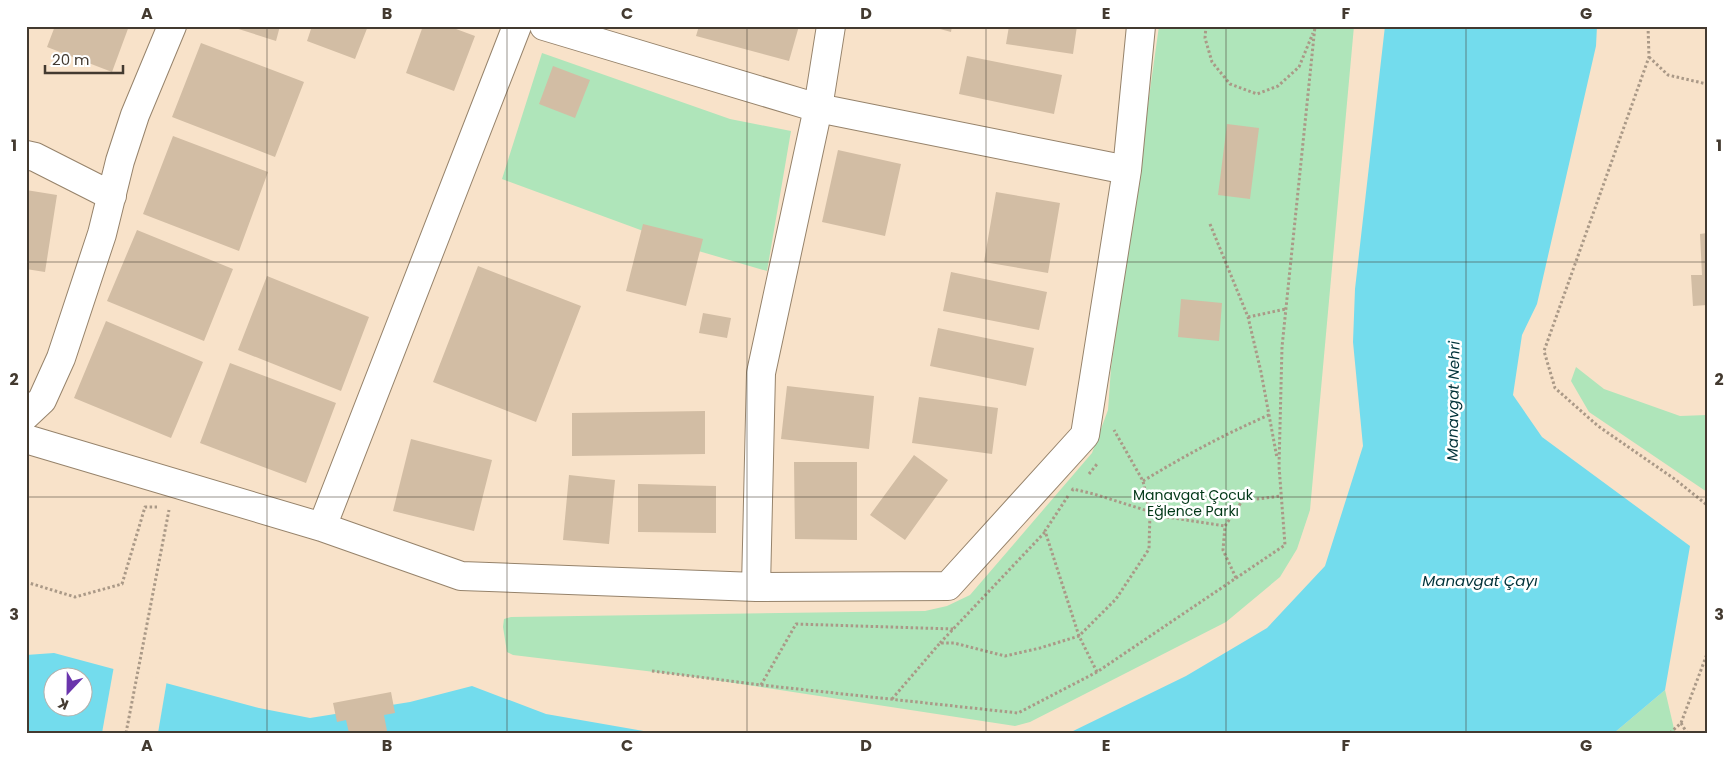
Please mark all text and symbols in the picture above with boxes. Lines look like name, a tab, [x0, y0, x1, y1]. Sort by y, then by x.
text: A	[141, 2, 153, 25]
text: B	[382, 2, 392, 25]
text: C	[621, 2, 633, 25]
text: D	[860, 2, 872, 25]
text: E	[1102, 2, 1110, 25]
text: F	[1342, 2, 1351, 25]
text: G	[1580, 2, 1592, 25]
scale bar	[45, 42, 122, 74]
text: 20 m	[52, 49, 90, 70]
text: 1	[11, 134, 17, 157]
text: 1	[1716, 134, 1722, 157]
water label: Manavgat Nehri	[1441, 340, 1465, 461]
text: 2	[9, 368, 19, 391]
text: 2	[1714, 368, 1724, 391]
park label: Manavgat Çocuk Eğlence Parkı	[1133, 485, 1254, 521]
water label: Manavgat Çayı	[1422, 570, 1538, 591]
text: 3	[9, 603, 19, 626]
text: 3	[1714, 603, 1724, 626]
north arrow	[42, 666, 92, 716]
text: K	[55, 693, 71, 715]
text: A	[141, 734, 153, 757]
text: B	[382, 734, 392, 757]
text: C	[621, 734, 633, 757]
text: D	[860, 734, 872, 757]
text: E	[1102, 734, 1110, 757]
text: F	[1342, 734, 1351, 757]
text: G	[1580, 734, 1592, 757]

